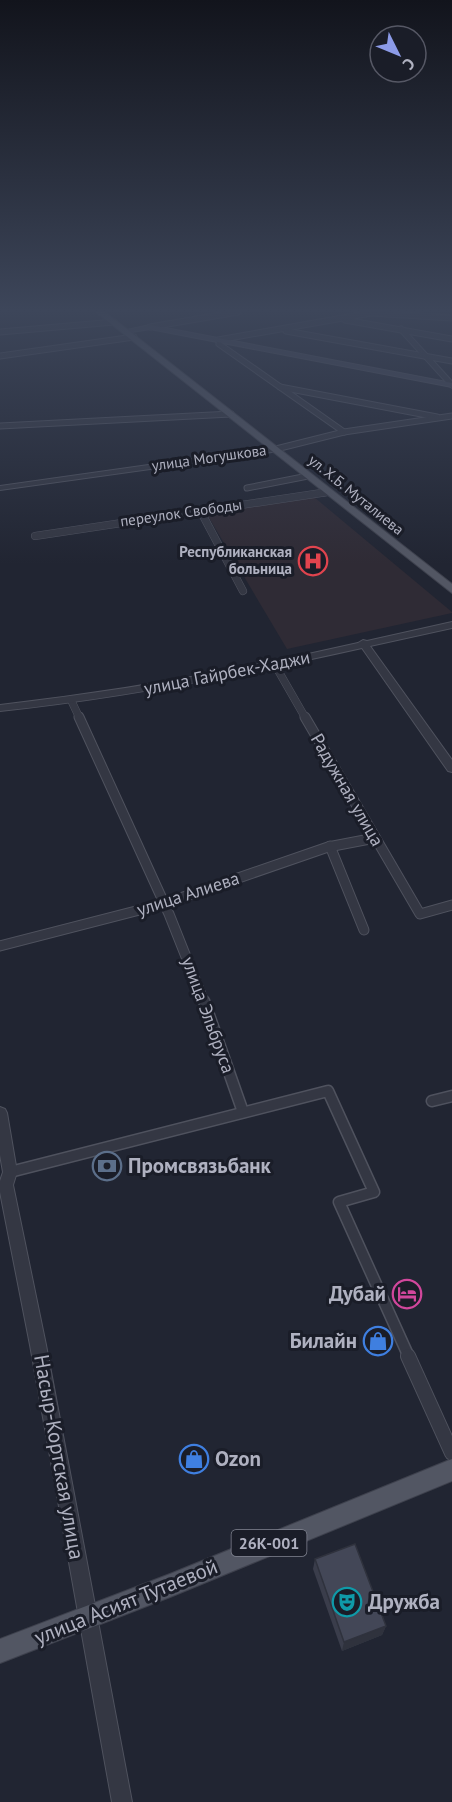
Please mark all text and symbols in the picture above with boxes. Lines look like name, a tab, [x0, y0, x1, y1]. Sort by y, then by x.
north arrow	[368, 24, 428, 84]
text: С	[399, 54, 419, 74]
street label: улица Могушкова	[150, 440, 268, 475]
street label: ул. Х.Б. Муталиева	[305, 450, 408, 539]
street label: переулок Свободы	[119, 495, 243, 530]
place label: Республиканская больница	[179, 542, 292, 578]
hospital icon: Республиканская больница	[297, 545, 329, 577]
street label: улица Гайрбек-Хаджи	[142, 645, 312, 700]
street label: Радужная улица	[306, 729, 389, 850]
street label: улица Алиева	[134, 866, 242, 921]
street label: улица Эльбруса	[177, 953, 240, 1076]
bank icon: Промсвязьбанк	[91, 1150, 123, 1182]
place label: Промсвязьбанк	[128, 1152, 272, 1179]
hotel icon: Дубай	[391, 1278, 423, 1310]
place label: Дубай	[329, 1280, 386, 1307]
shop icon: Билайн	[362, 1325, 394, 1357]
place label: Билайн	[290, 1327, 357, 1354]
street label: Насыр-Кортская улица	[28, 1352, 91, 1561]
shop icon: Ozon	[178, 1443, 210, 1475]
place label: Ozon	[215, 1445, 261, 1472]
road number: 26К-001	[232, 1530, 306, 1556]
street label: улица Асият Тутаевой	[30, 1552, 221, 1651]
theatre icon: Дружба	[331, 1586, 363, 1618]
place label: Дружба	[368, 1588, 440, 1615]

